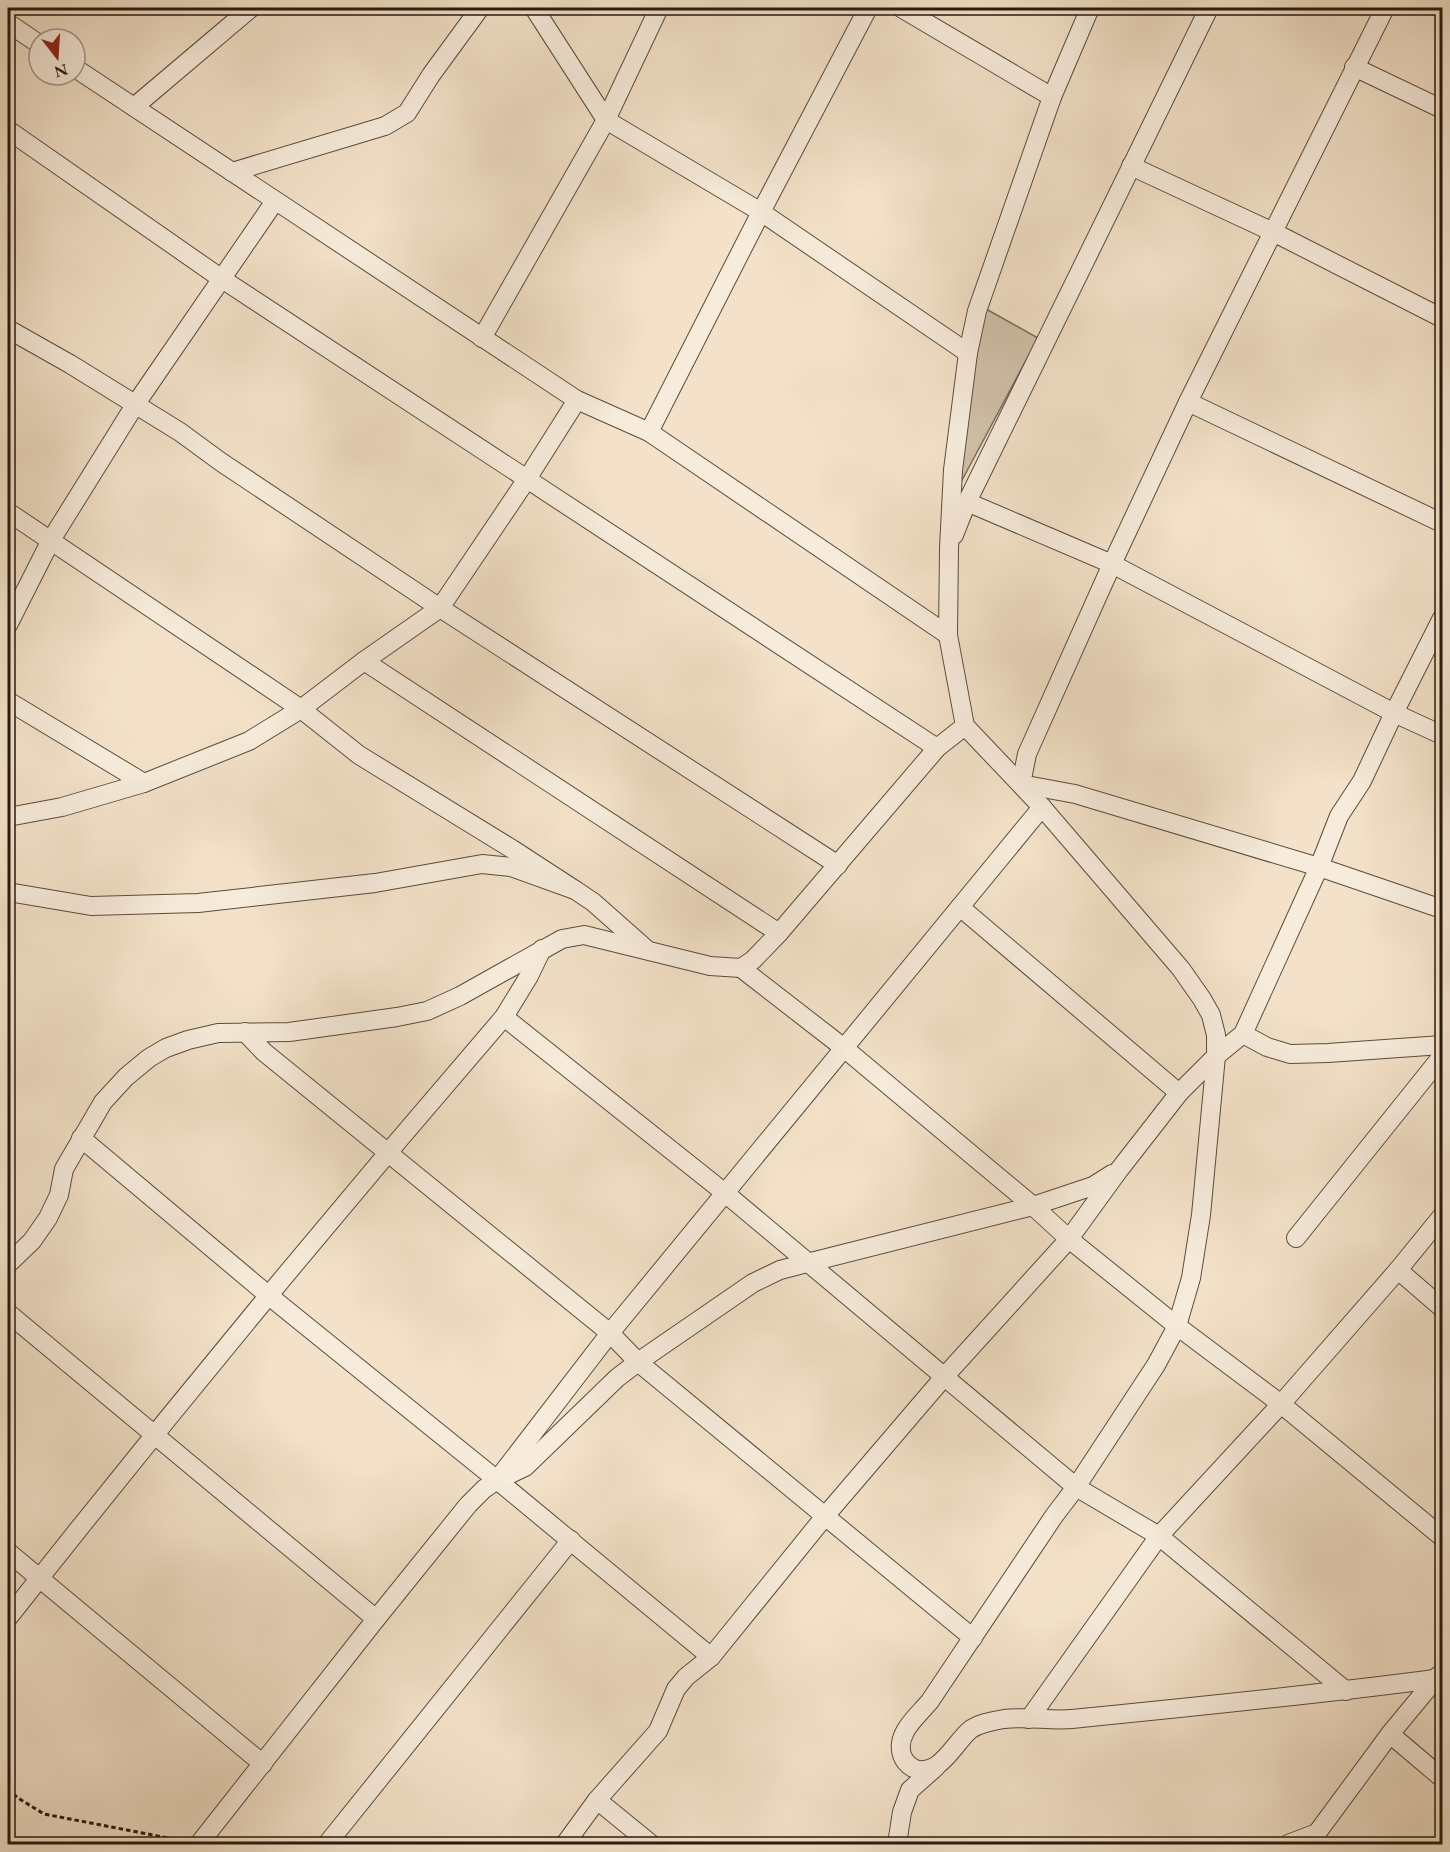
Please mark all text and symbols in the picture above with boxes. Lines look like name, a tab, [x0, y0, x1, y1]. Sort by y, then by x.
north arrow	[27, 27, 87, 87]
text: N	[52, 59, 71, 83]

